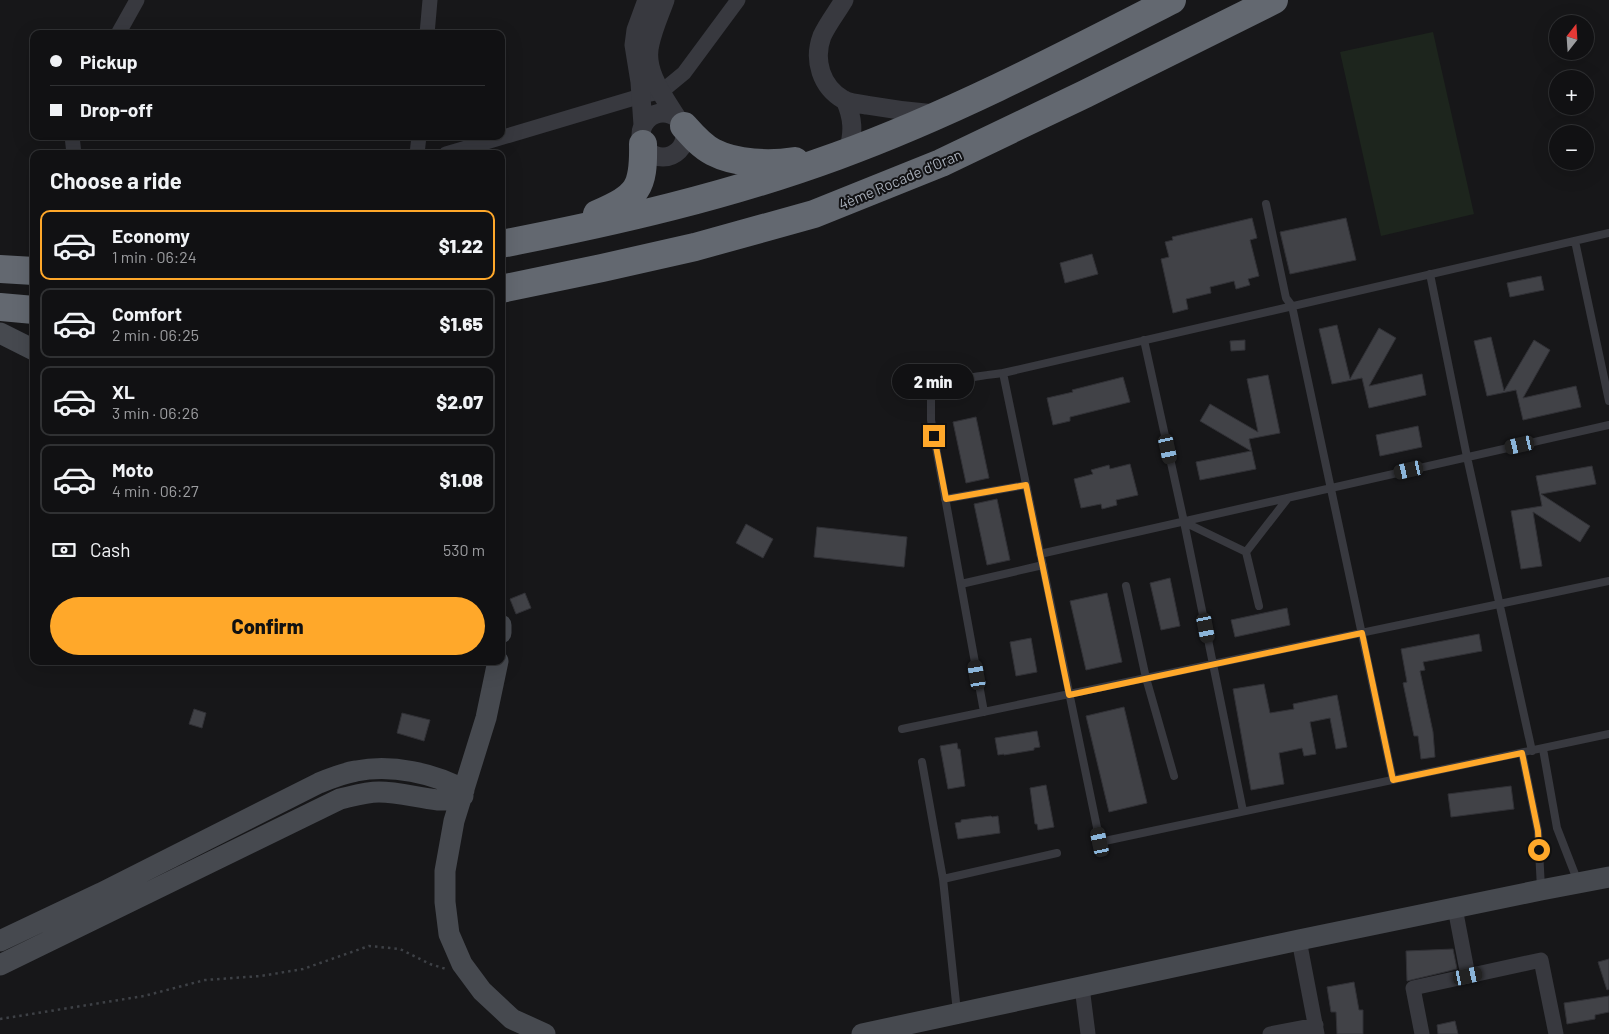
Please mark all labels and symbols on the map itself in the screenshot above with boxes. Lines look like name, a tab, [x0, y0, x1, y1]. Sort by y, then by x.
north arrow	[1549, 15, 1594, 60]
street label: 4ème Rocade d'Oran	[836, 145, 964, 213]
callout: 2 min	[893, 364, 975, 398]
route end	[923, 425, 945, 447]
car	[1157, 433, 1178, 465]
car	[1503, 434, 1536, 456]
car	[1392, 459, 1425, 481]
car	[1195, 612, 1216, 644]
car	[967, 659, 986, 691]
car	[1089, 826, 1110, 858]
route start	[1528, 839, 1550, 861]
car	[1451, 966, 1484, 986]

